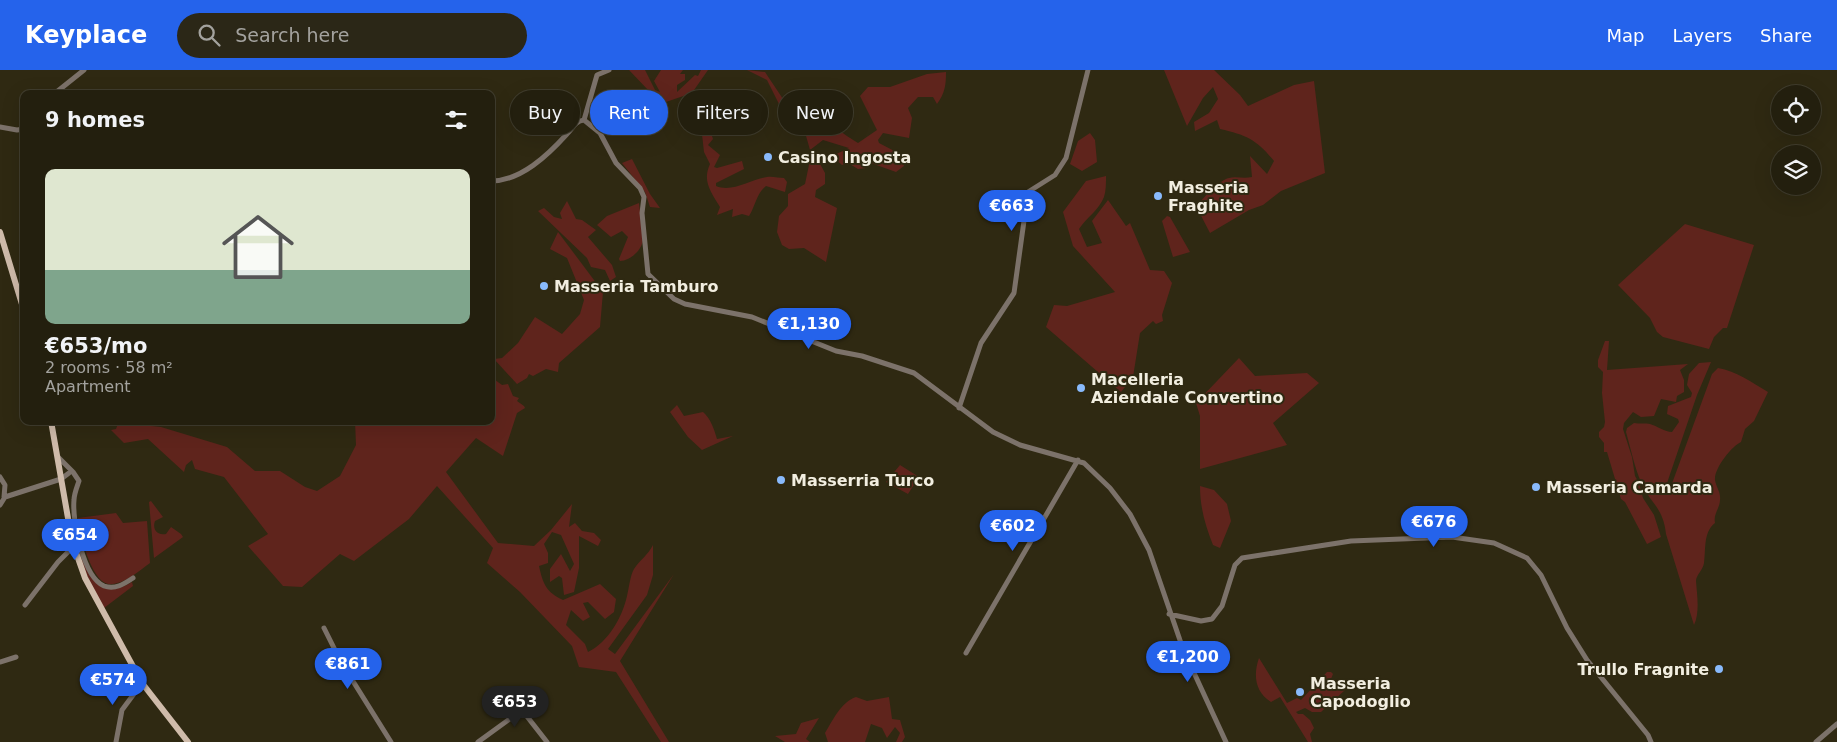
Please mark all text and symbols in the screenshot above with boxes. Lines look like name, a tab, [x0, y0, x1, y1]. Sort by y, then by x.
search box	[177, 13, 527, 58]
text: Keyplace	[25, 21, 147, 49]
icon: search	[195, 21, 223, 49]
text: Search here	[235, 24, 349, 46]
text: Map	[1606, 25, 1644, 46]
text: Layers	[1672, 25, 1732, 46]
text: Share	[1760, 25, 1812, 46]
map controls	[1771, 85, 1821, 195]
button: locate	[1771, 85, 1821, 135]
chip: Buy	[510, 90, 580, 135]
chip: Rent	[590, 90, 668, 135]
chip: Filters	[678, 90, 768, 135]
chip: New	[778, 90, 853, 135]
icon: filters	[442, 106, 470, 134]
text: 9 homes	[45, 108, 145, 132]
button: layers	[1771, 145, 1821, 195]
place label: Casino Ingosta	[778, 148, 911, 167]
marker: Casino Ingosta	[762, 151, 774, 163]
place label: Masseria Fraghite	[1168, 178, 1249, 215]
pin: €663	[982, 190, 1042, 232]
marker: Masseria Fraghite	[1152, 190, 1164, 202]
text: €663	[990, 196, 1034, 215]
icon: home	[213, 202, 303, 292]
place label: Masseria Tamburo	[554, 277, 718, 296]
marker: Masseria Tamburo	[538, 280, 550, 292]
pin: €1,130	[768, 308, 850, 350]
text: €1,130	[778, 314, 840, 333]
text: €653/mo	[45, 334, 147, 358]
text: 2 rooms · 58 m²	[45, 358, 173, 377]
place label: Macelleria Aziendale Convertino	[1091, 370, 1283, 407]
text: Apartment	[45, 377, 131, 396]
marker: Macelleria Aziendale Convertino	[1075, 382, 1087, 394]
place label: Masserria Turco	[791, 471, 934, 490]
marker: Masserria Turco	[775, 474, 787, 486]
place label: Masseria Camarda	[1546, 478, 1713, 497]
marker: Masseria Camarda	[1530, 481, 1542, 493]
pin: €676	[1404, 506, 1464, 548]
pin: €602	[983, 510, 1043, 552]
text: €676	[1412, 512, 1456, 531]
text: €602	[991, 516, 1035, 535]
pin: €654	[45, 518, 105, 561]
text: €654	[53, 525, 97, 544]
pin: €1,200	[1147, 640, 1229, 683]
text: €1,200	[1157, 647, 1219, 666]
pin: €861	[318, 648, 378, 690]
text: €861	[326, 654, 370, 673]
place label: Trullo Fragnite	[1578, 660, 1709, 679]
marker: Trullo Fragnite	[1713, 663, 1725, 675]
pin: €574	[83, 664, 143, 706]
text: €574	[91, 670, 135, 689]
place label: Masseria Capodoglio	[1310, 674, 1411, 711]
pin: €653	[485, 686, 545, 728]
marker: Masseria Capodoglio	[1294, 686, 1306, 698]
text: €653	[493, 692, 537, 711]

